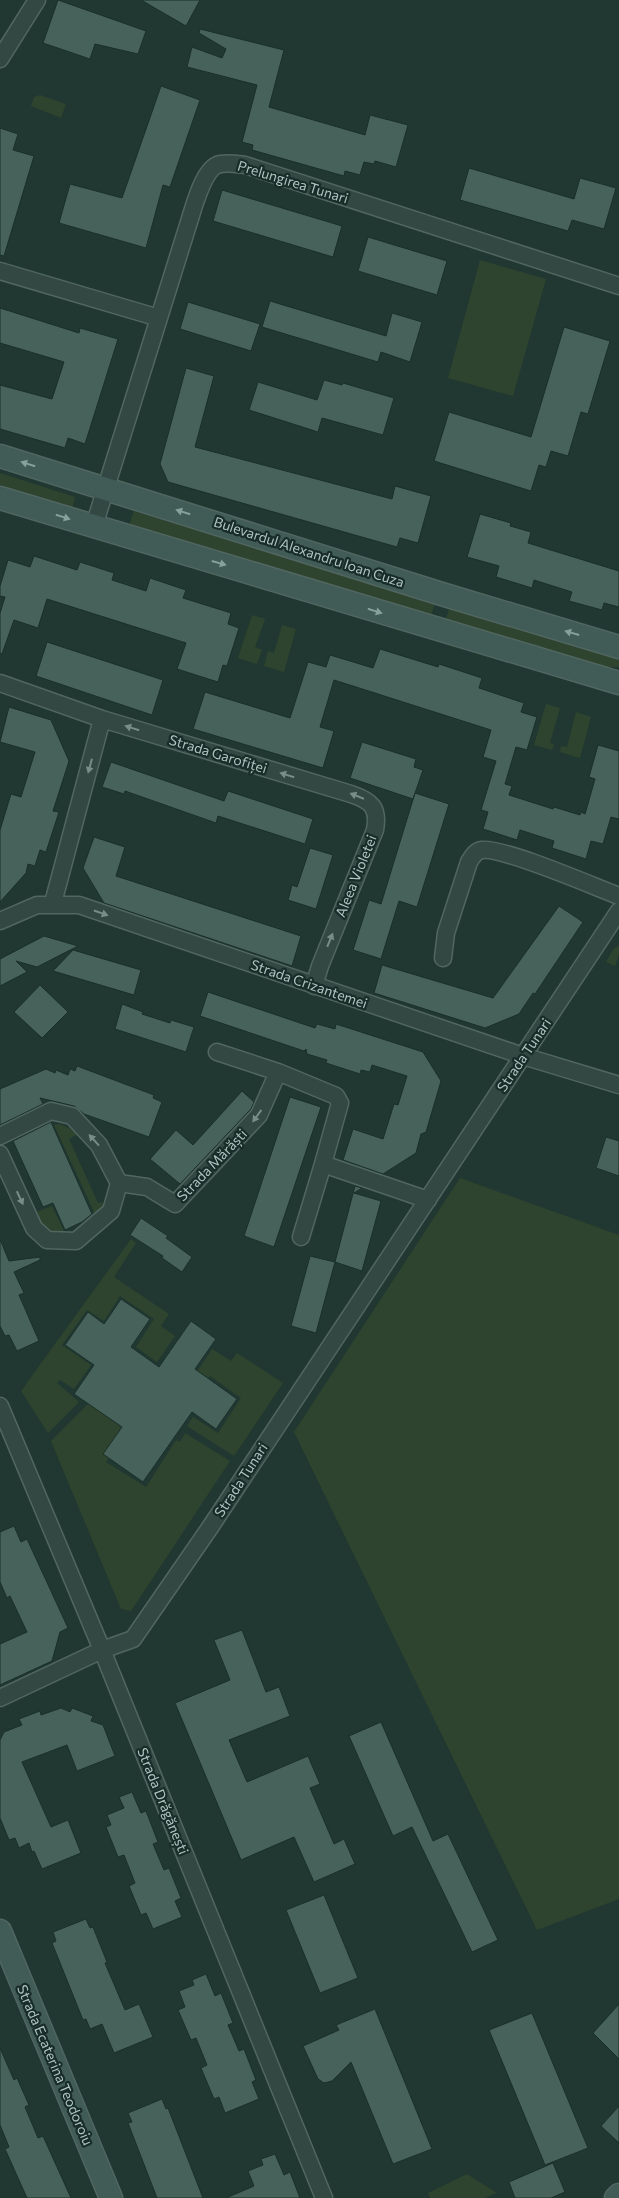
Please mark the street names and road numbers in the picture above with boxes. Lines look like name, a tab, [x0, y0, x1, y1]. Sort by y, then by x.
street label: Prelungirea Tunari	[236, 157, 351, 206]
street label: Bulevardul Alexandru Ioan Cuza	[212, 513, 406, 590]
street label: Strada Garofiței	[167, 731, 269, 777]
street label: Aleea Violetei	[331, 832, 380, 919]
street label: Strada Crizantemei	[249, 956, 370, 1011]
street label: Strada Tunari	[493, 1015, 554, 1095]
street label: Strada Mărăști	[173, 1125, 251, 1205]
street label: Strada Tunari	[210, 1440, 271, 1520]
street label: Strada Drăgănești	[133, 1745, 193, 1857]
street label: Strada Ecaterina Teodoroiu	[14, 1982, 97, 2148]

